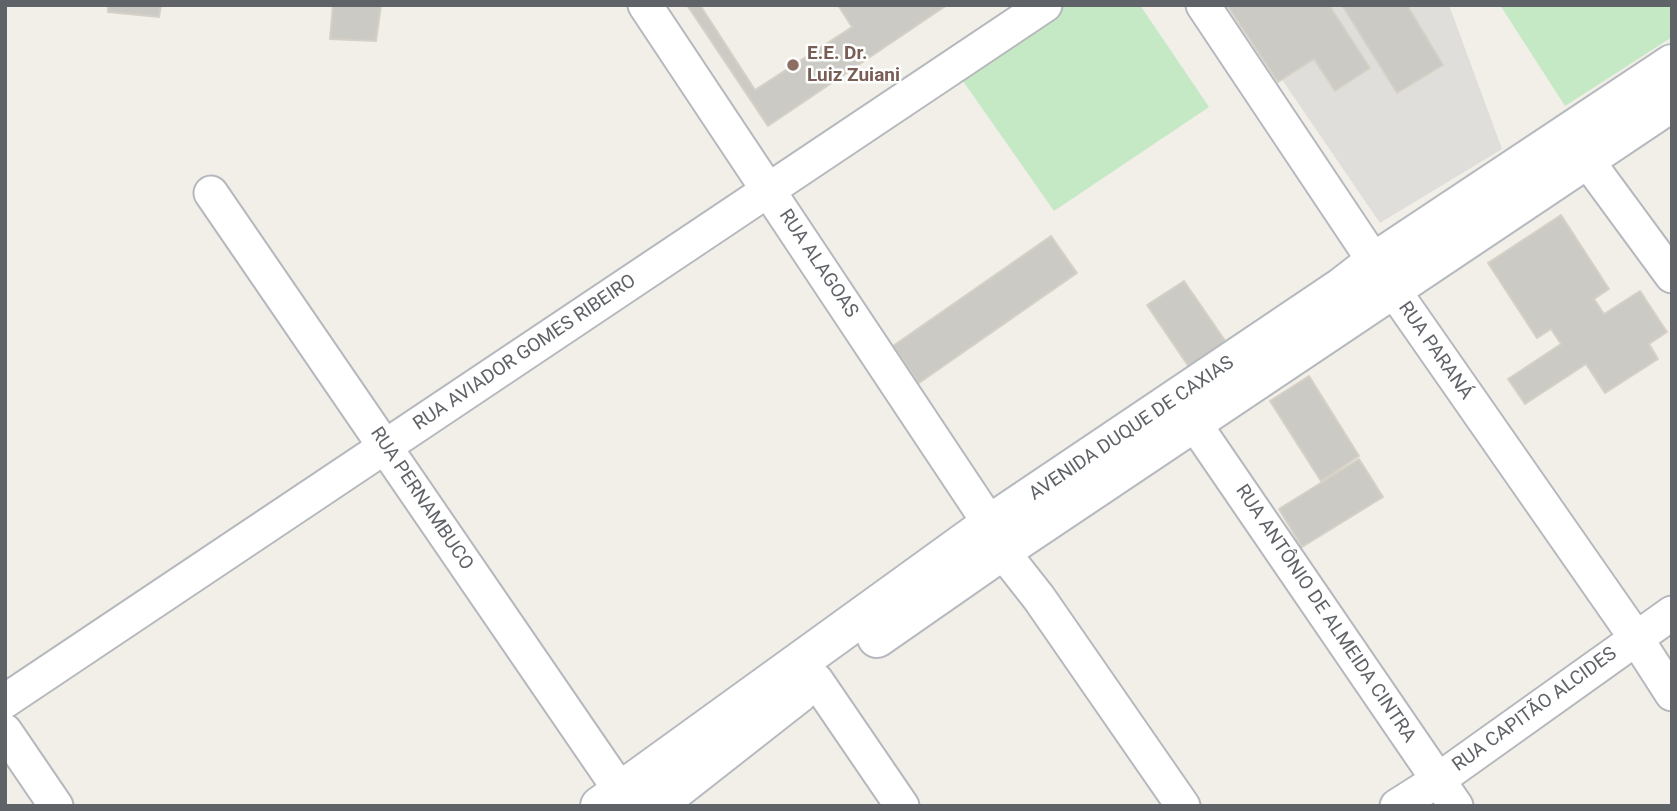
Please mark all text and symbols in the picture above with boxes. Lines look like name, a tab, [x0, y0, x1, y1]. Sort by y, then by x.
place label: E.E. Dr. Luiz Zuiani	[807, 43, 900, 87]
marker: E.E. Dr. Luiz Zuiani	[785, 57, 801, 73]
street label: RUA ALAGOAS	[773, 206, 863, 322]
street label: RUA AVIADOR GOMES RIBEIRO	[410, 270, 640, 436]
street label: RUA PARANÁ	[1393, 298, 1477, 404]
street label: AVENIDA DUQUE DE CAXIAS	[1025, 352, 1239, 506]
street label: RUA PERNAMBUCO	[365, 423, 477, 575]
street label: RUA ANTÔNIO DE ALMEIDA CINTRA	[1230, 481, 1420, 747]
street label: RUA CAPITÃO ALCIDES	[1448, 643, 1622, 777]

